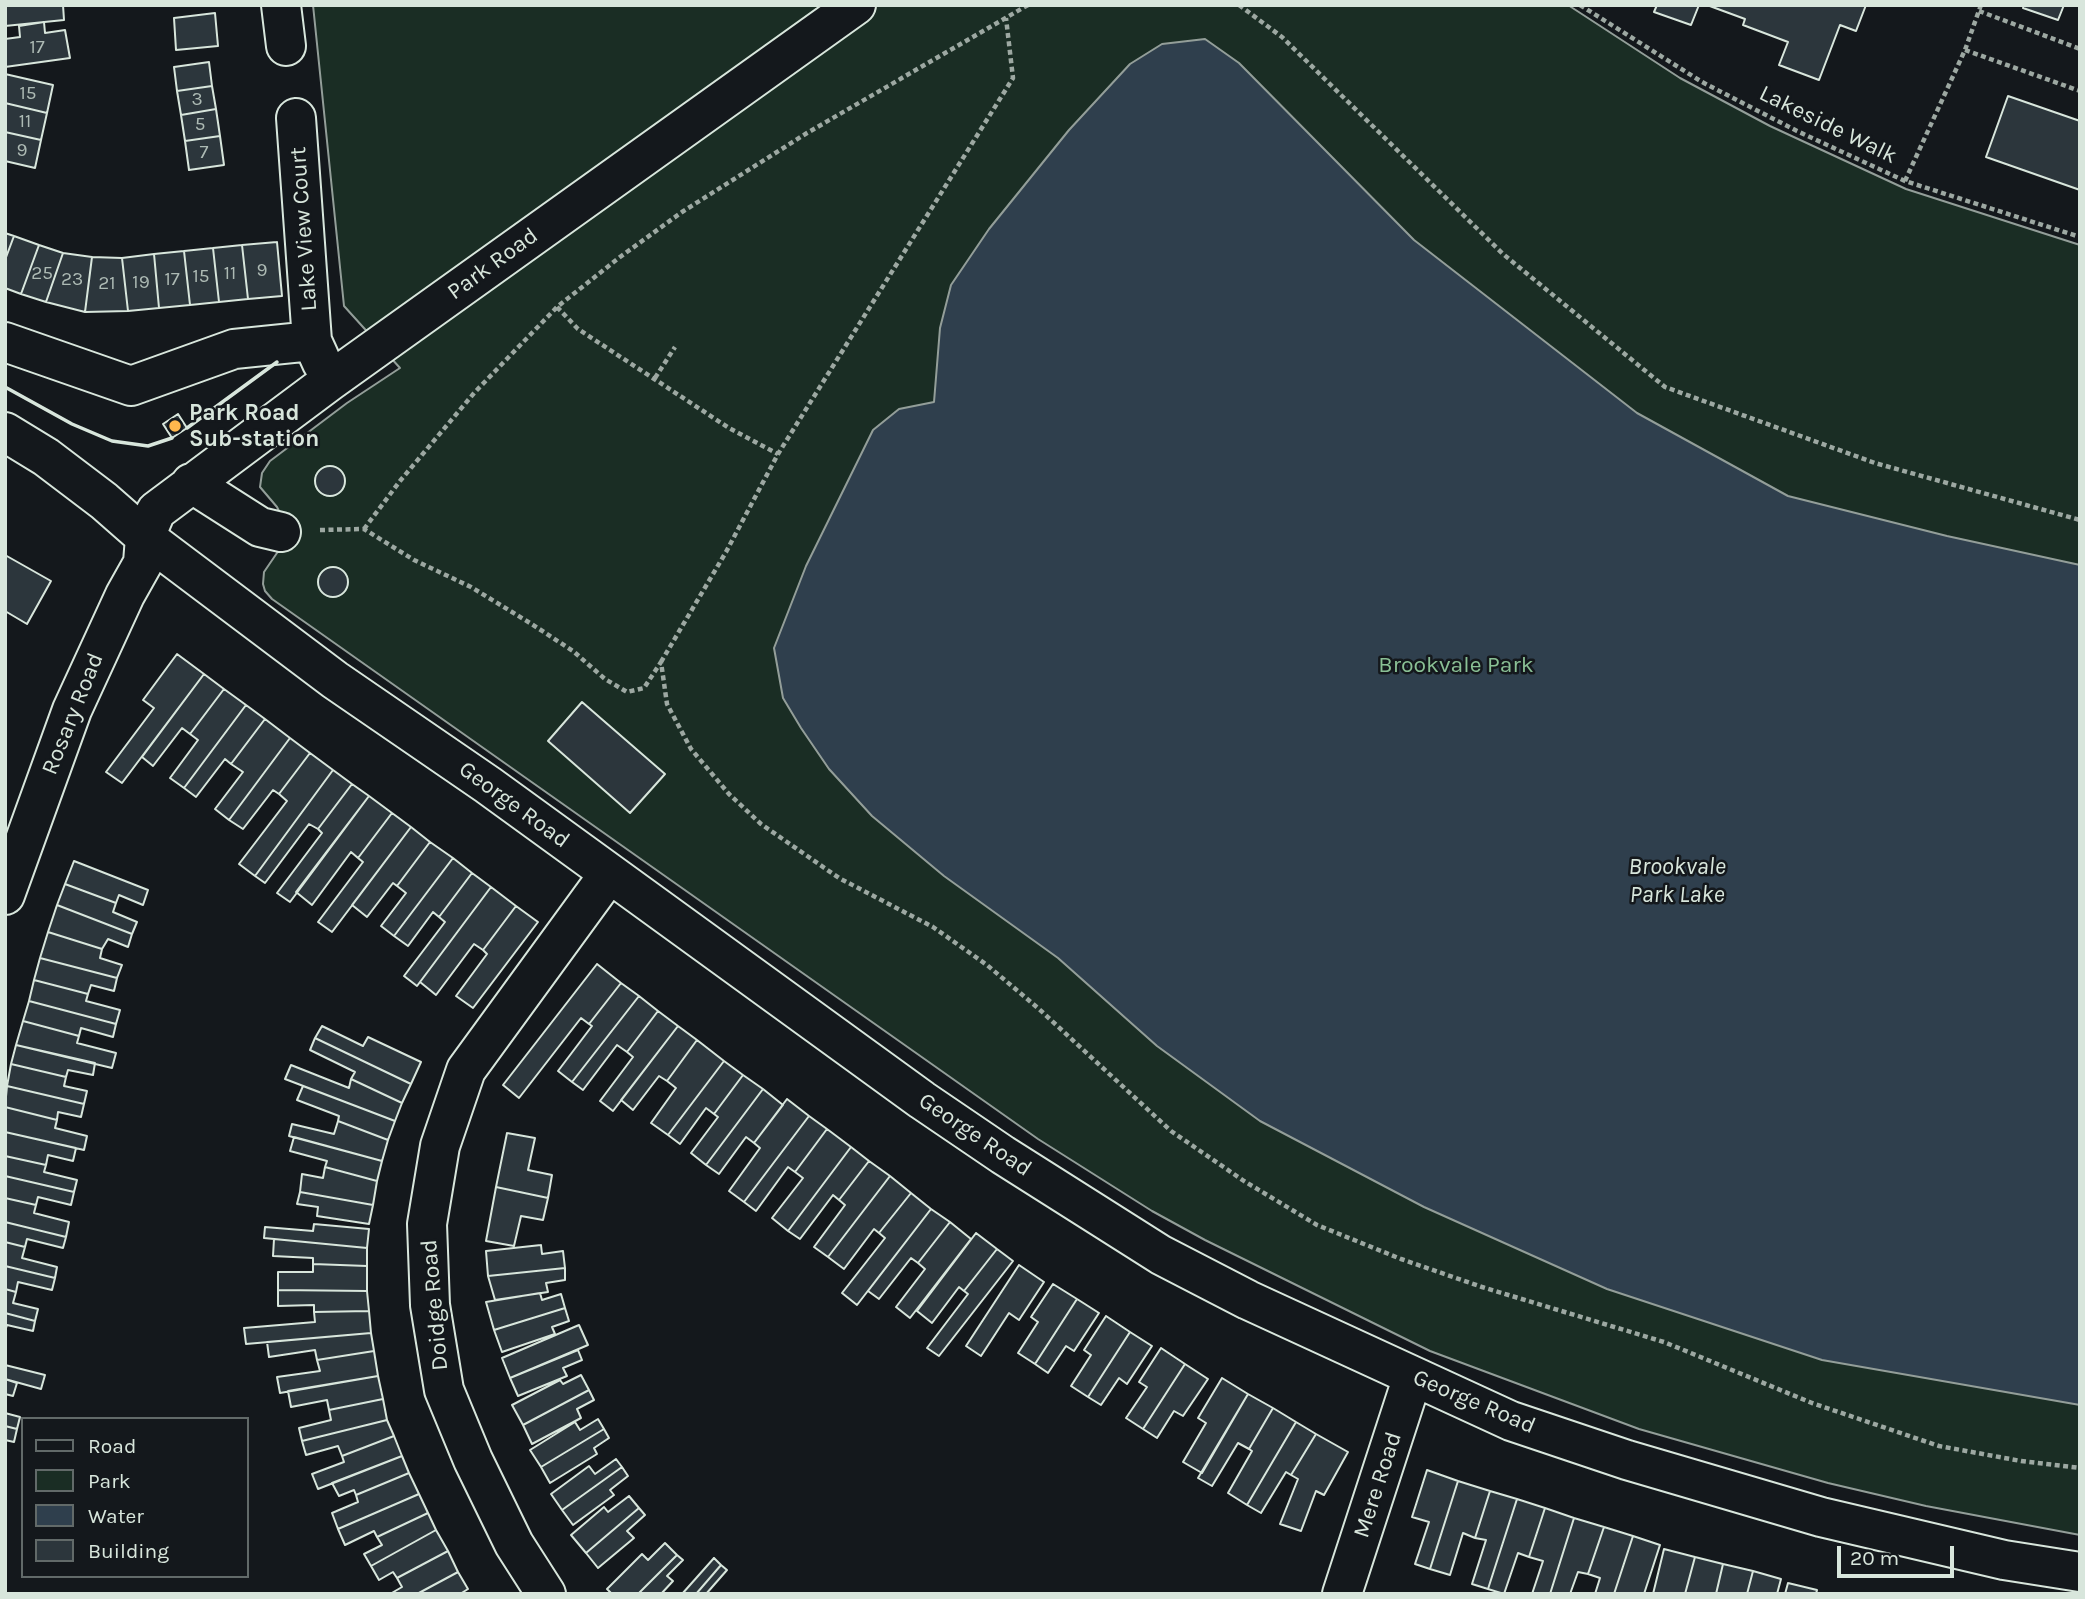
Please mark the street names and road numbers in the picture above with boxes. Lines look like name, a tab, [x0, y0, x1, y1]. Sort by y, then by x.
street label: Lakeside Walk	[1755, 80, 1901, 170]
street label: Lake View Court	[284, 146, 324, 312]
street label: Park Road	[442, 222, 544, 306]
street label: Rosary Road	[36, 649, 110, 779]
street label: George Road	[453, 756, 575, 854]
street label: George Road	[913, 1087, 1037, 1183]
street label: Doidge Road	[416, 1238, 454, 1372]
street label: George Road	[1409, 1364, 1539, 1440]
street label: Mere Road	[1348, 1429, 1408, 1541]

